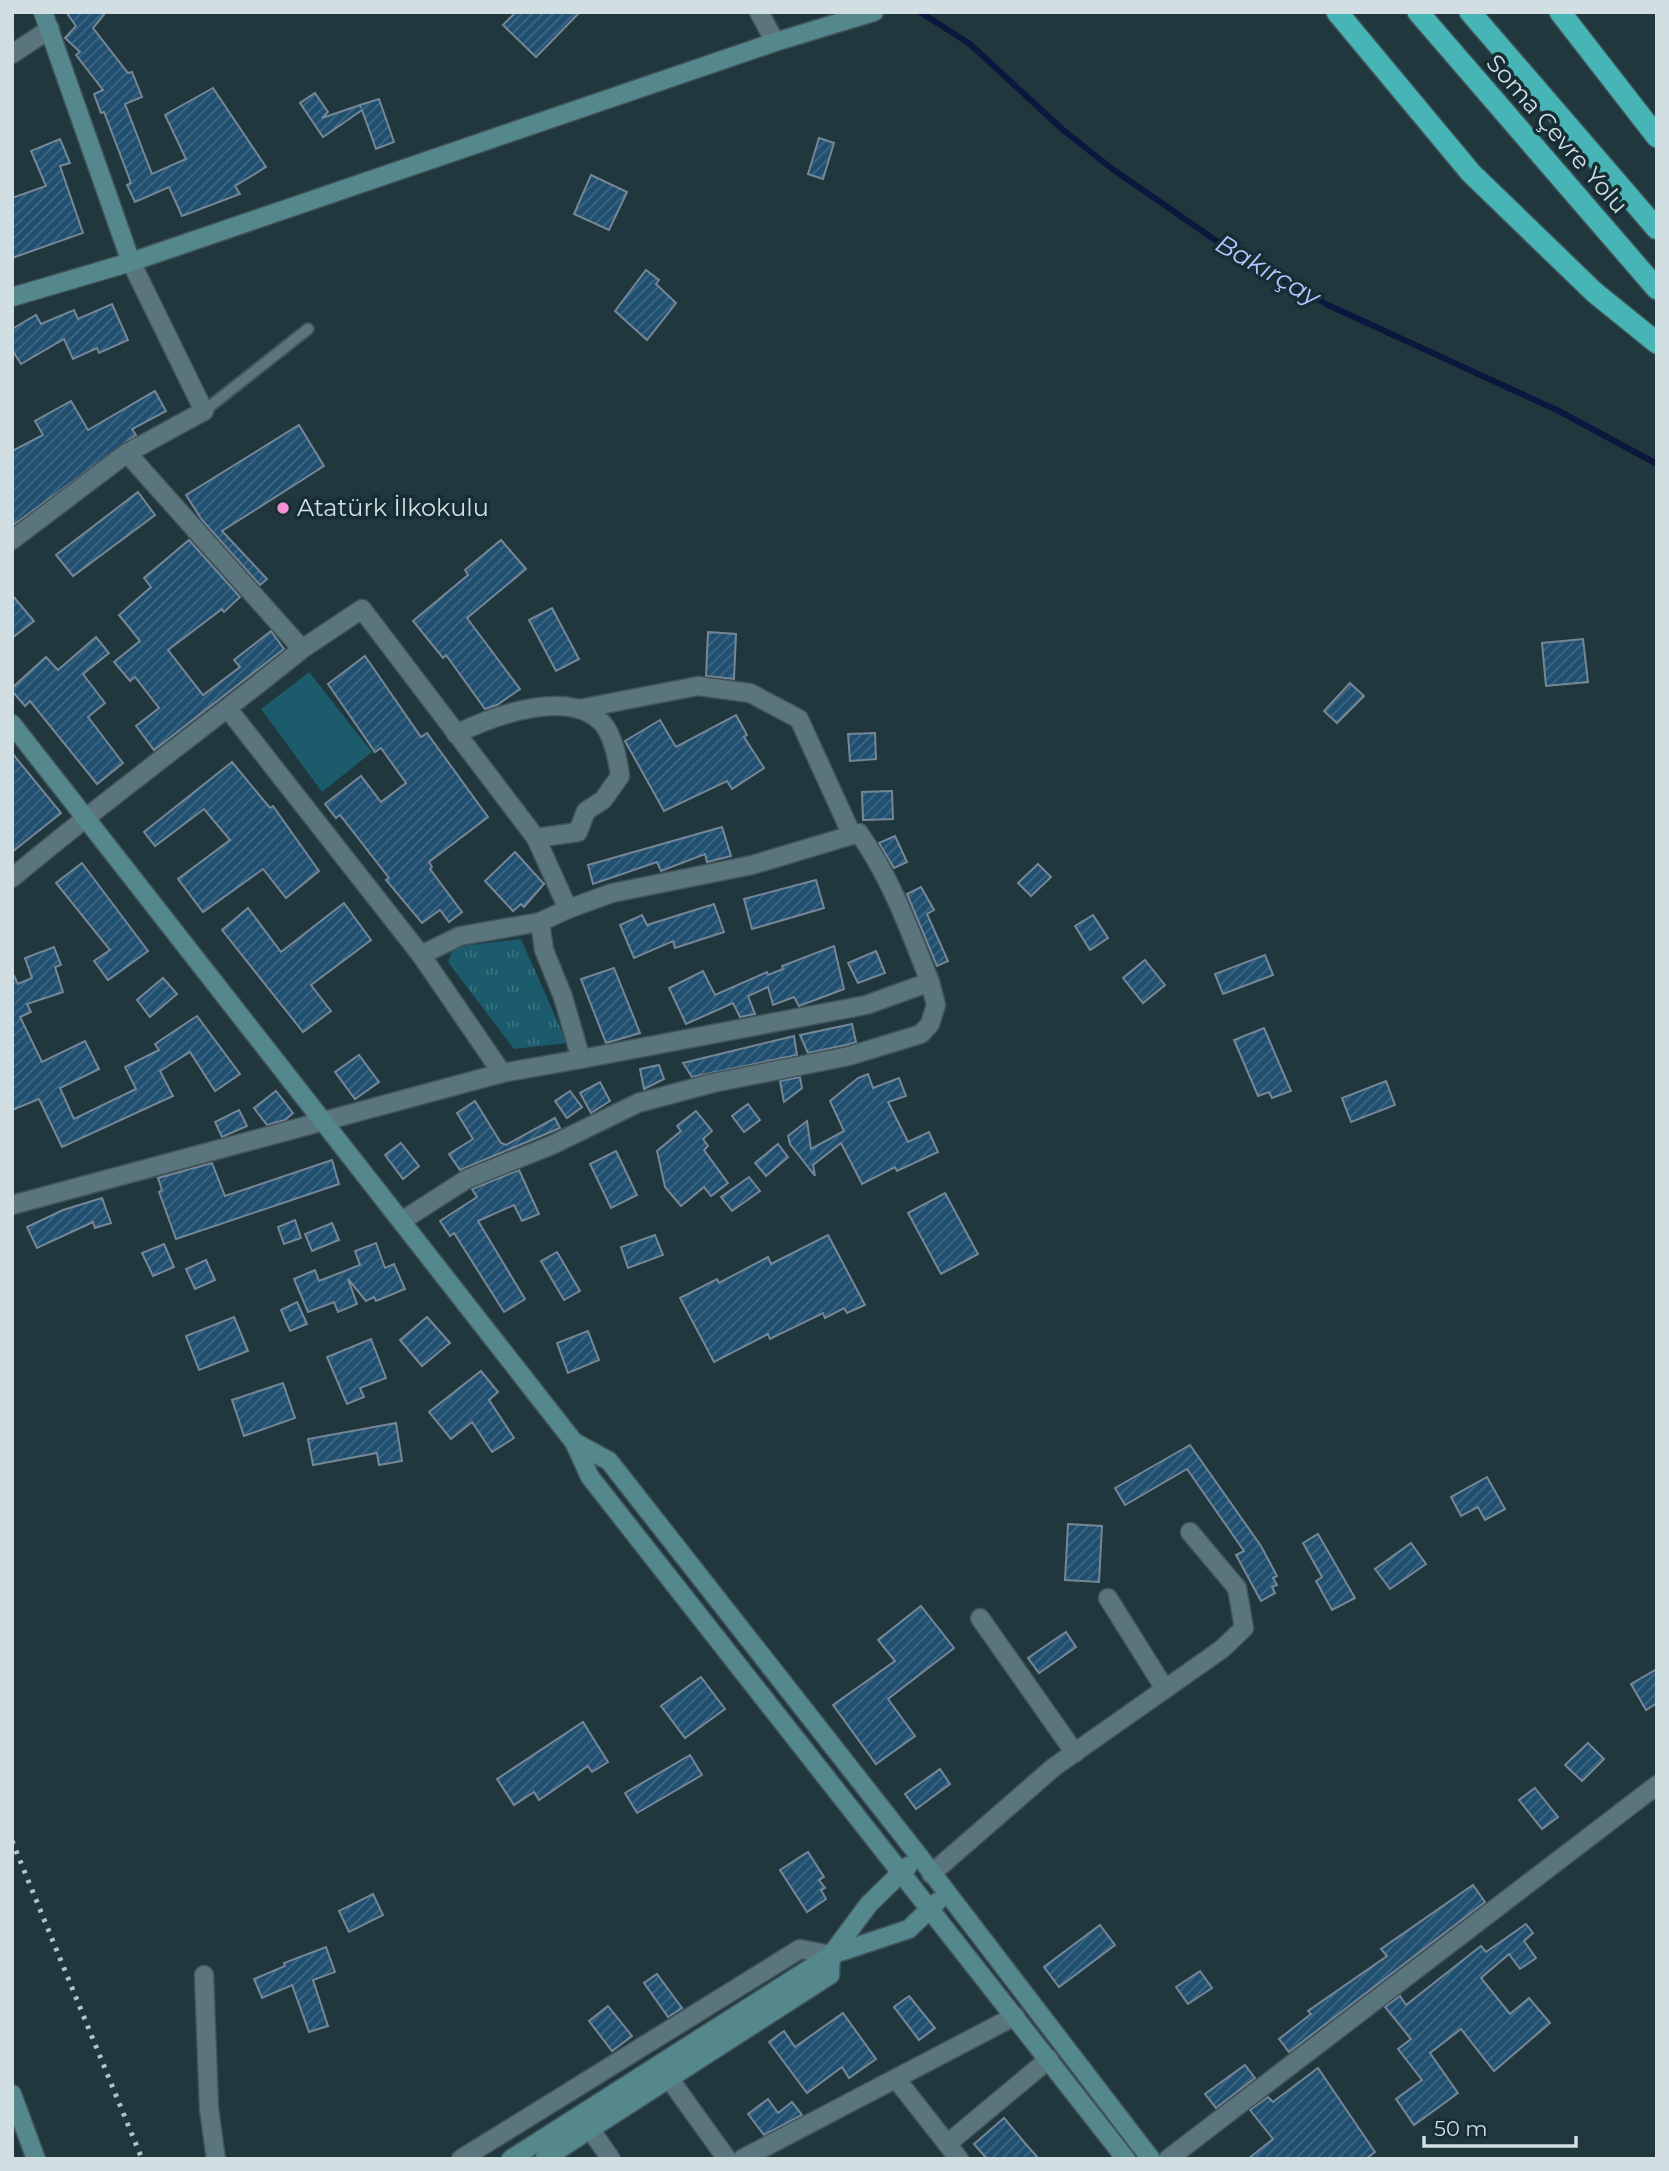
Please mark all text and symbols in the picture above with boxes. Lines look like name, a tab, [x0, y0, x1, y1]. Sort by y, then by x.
street label: Soma Çevre Yolu	[1481, 48, 1634, 219]
water label: Bakırçay	[1210, 227, 1328, 314]
place label: Atatürk İlkokulu	[297, 493, 489, 522]
marker: Atatürk İlkokulu	[275, 500, 291, 516]
scale bar	[1424, 2104, 1576, 2148]
text: 50 m	[1434, 2116, 1488, 2141]

